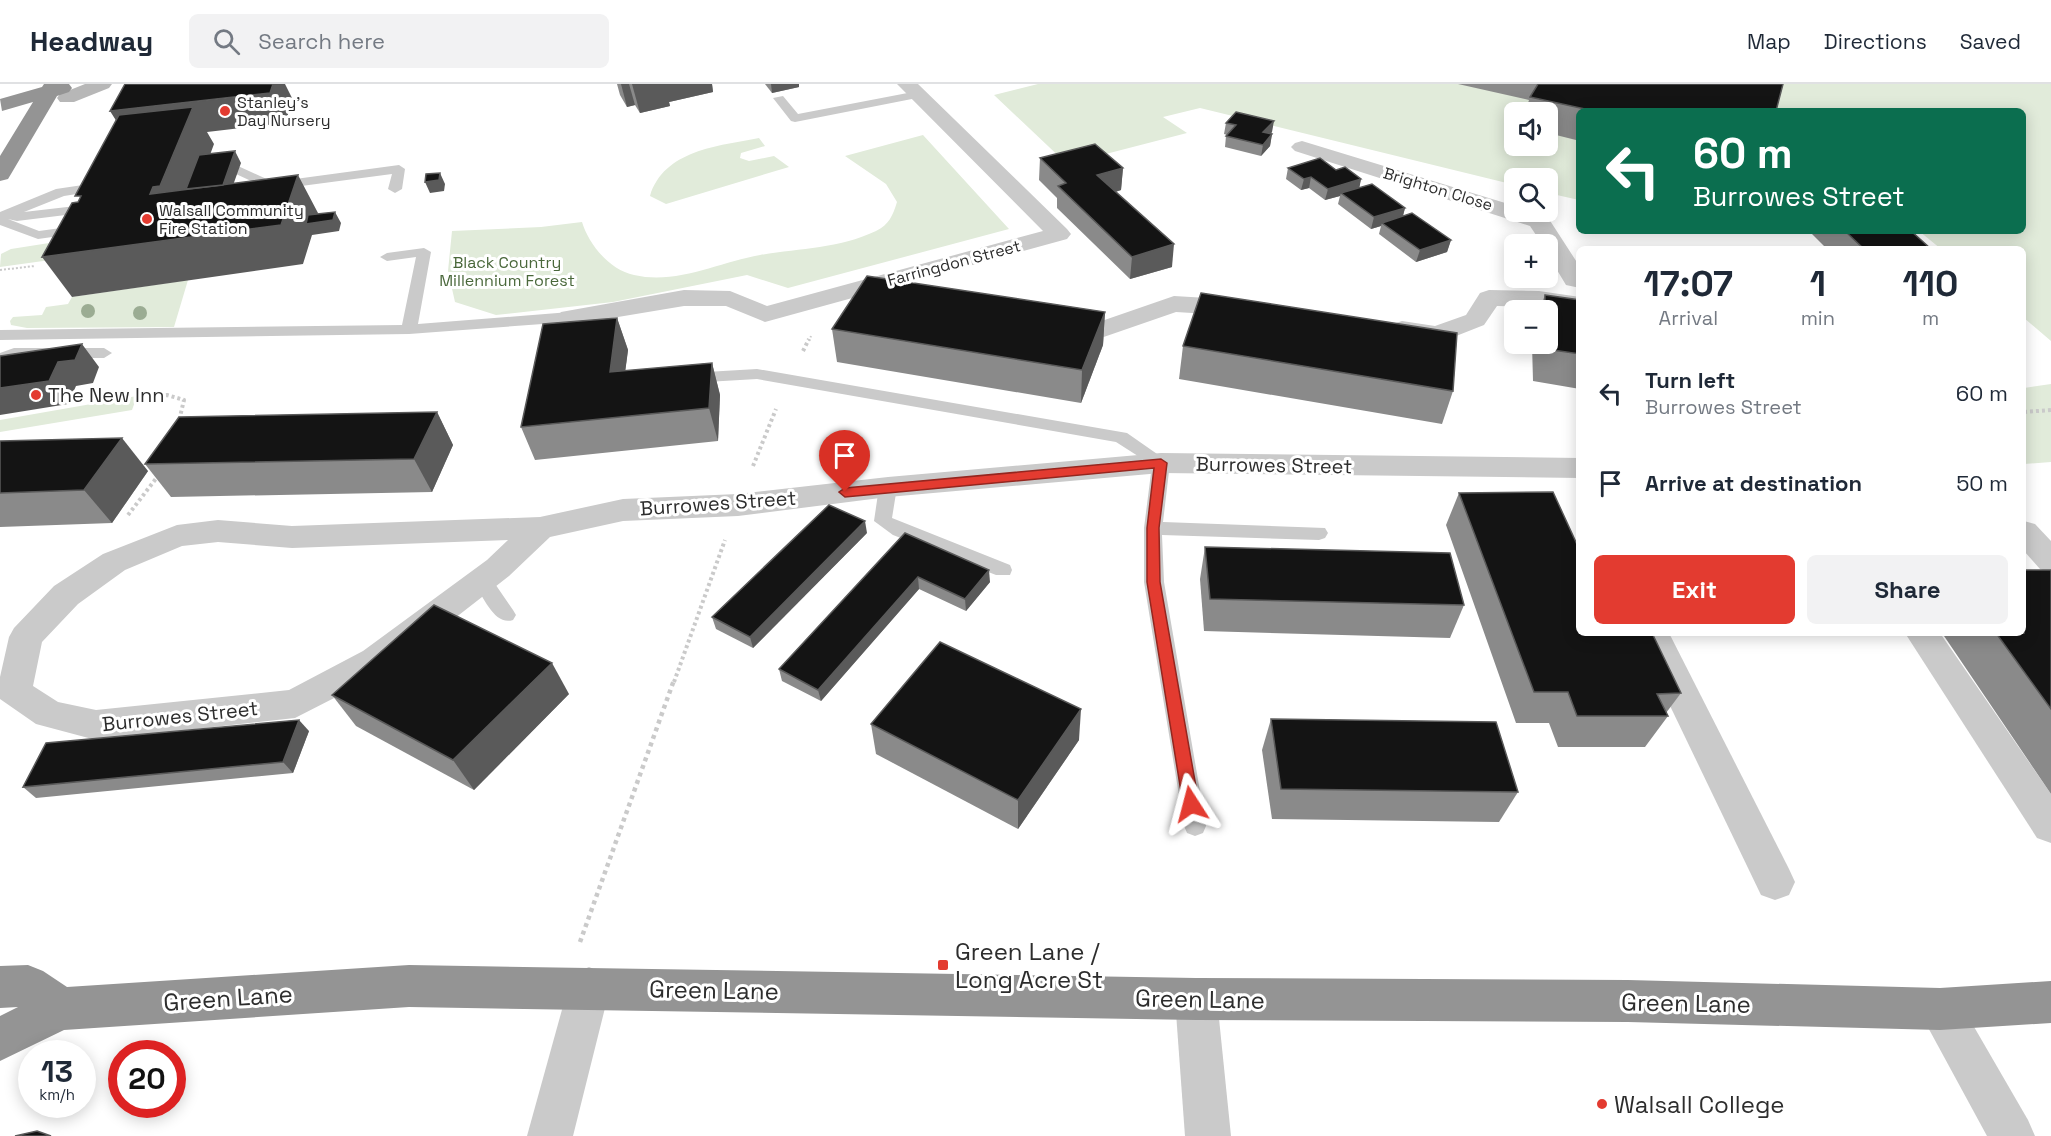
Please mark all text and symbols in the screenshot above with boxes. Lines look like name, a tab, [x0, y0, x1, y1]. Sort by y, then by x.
search box	[189, 14, 609, 68]
text: Headway	[30, 23, 153, 59]
icon: search	[210, 25, 243, 58]
text: Search here	[258, 27, 385, 55]
text: Map	[1747, 28, 1791, 55]
text: Directions	[1824, 28, 1927, 55]
text: Saved	[1960, 28, 2021, 55]
place label: Stanley's Day Nursery	[237, 92, 331, 131]
map controls	[1504, 102, 1558, 354]
button: sound	[1504, 102, 1558, 156]
marker: Stanley's Day Nursery	[218, 104, 232, 118]
text: 60 m	[1693, 127, 1793, 180]
icon: left	[1594, 132, 1672, 210]
street label: Brighton Close	[1381, 162, 1495, 216]
button: search	[1504, 168, 1558, 222]
text: Burrowes Street	[1693, 179, 1905, 214]
place label: Walsall Community Fire Station	[159, 200, 304, 239]
marker: Walsall Community Fire Station	[140, 212, 154, 226]
button: +	[1504, 234, 1558, 288]
street label: Farringdon Street	[885, 235, 1023, 291]
park label: Black Country Millennium Forest	[439, 252, 575, 291]
text: 17:07	[1644, 261, 1733, 307]
text: 1	[1810, 261, 1826, 307]
text: 110	[1903, 261, 1958, 307]
button: −	[1504, 300, 1558, 354]
text: Arrival	[1659, 305, 1718, 331]
text: min	[1801, 305, 1835, 331]
text: m	[1922, 305, 1939, 331]
text: Turn left	[1645, 366, 1735, 394]
icon: left	[1594, 377, 1627, 410]
text: 60 m	[1956, 379, 2008, 407]
place label: The New Inn	[48, 382, 164, 408]
marker: The New Inn	[29, 388, 43, 402]
text: Burrowes Street	[1645, 394, 1802, 420]
pin	[819, 430, 870, 492]
icon: arrive	[828, 439, 861, 472]
street label: Burrowes Street	[1195, 451, 1353, 479]
icon: arrive	[1594, 467, 1627, 500]
text: Arrive at destination	[1645, 469, 1862, 497]
text: 50 m	[1956, 469, 2008, 497]
street label: Burrowes Street	[639, 485, 797, 521]
button: Exit	[1594, 555, 1795, 624]
button: Share	[1807, 555, 2008, 624]
street label: Burrowes Street	[101, 695, 259, 737]
position arrow	[1159, 772, 1223, 836]
place label: Green Lane / Long Acre St	[955, 936, 1103, 995]
marker: Green Lane / Long Acre St	[936, 958, 950, 972]
street label: Green Lane	[649, 973, 779, 1007]
street label: Green Lane	[162, 978, 294, 1018]
street label: Green Lane	[1135, 982, 1265, 1016]
street label: Green Lane	[1621, 986, 1751, 1020]
speed limit sign: 20	[108, 1040, 186, 1118]
text: 13	[41, 1052, 73, 1091]
text: km/h	[39, 1085, 75, 1104]
place label: Walsall College	[1614, 1089, 1785, 1120]
marker: Walsall College	[1595, 1097, 1609, 1111]

